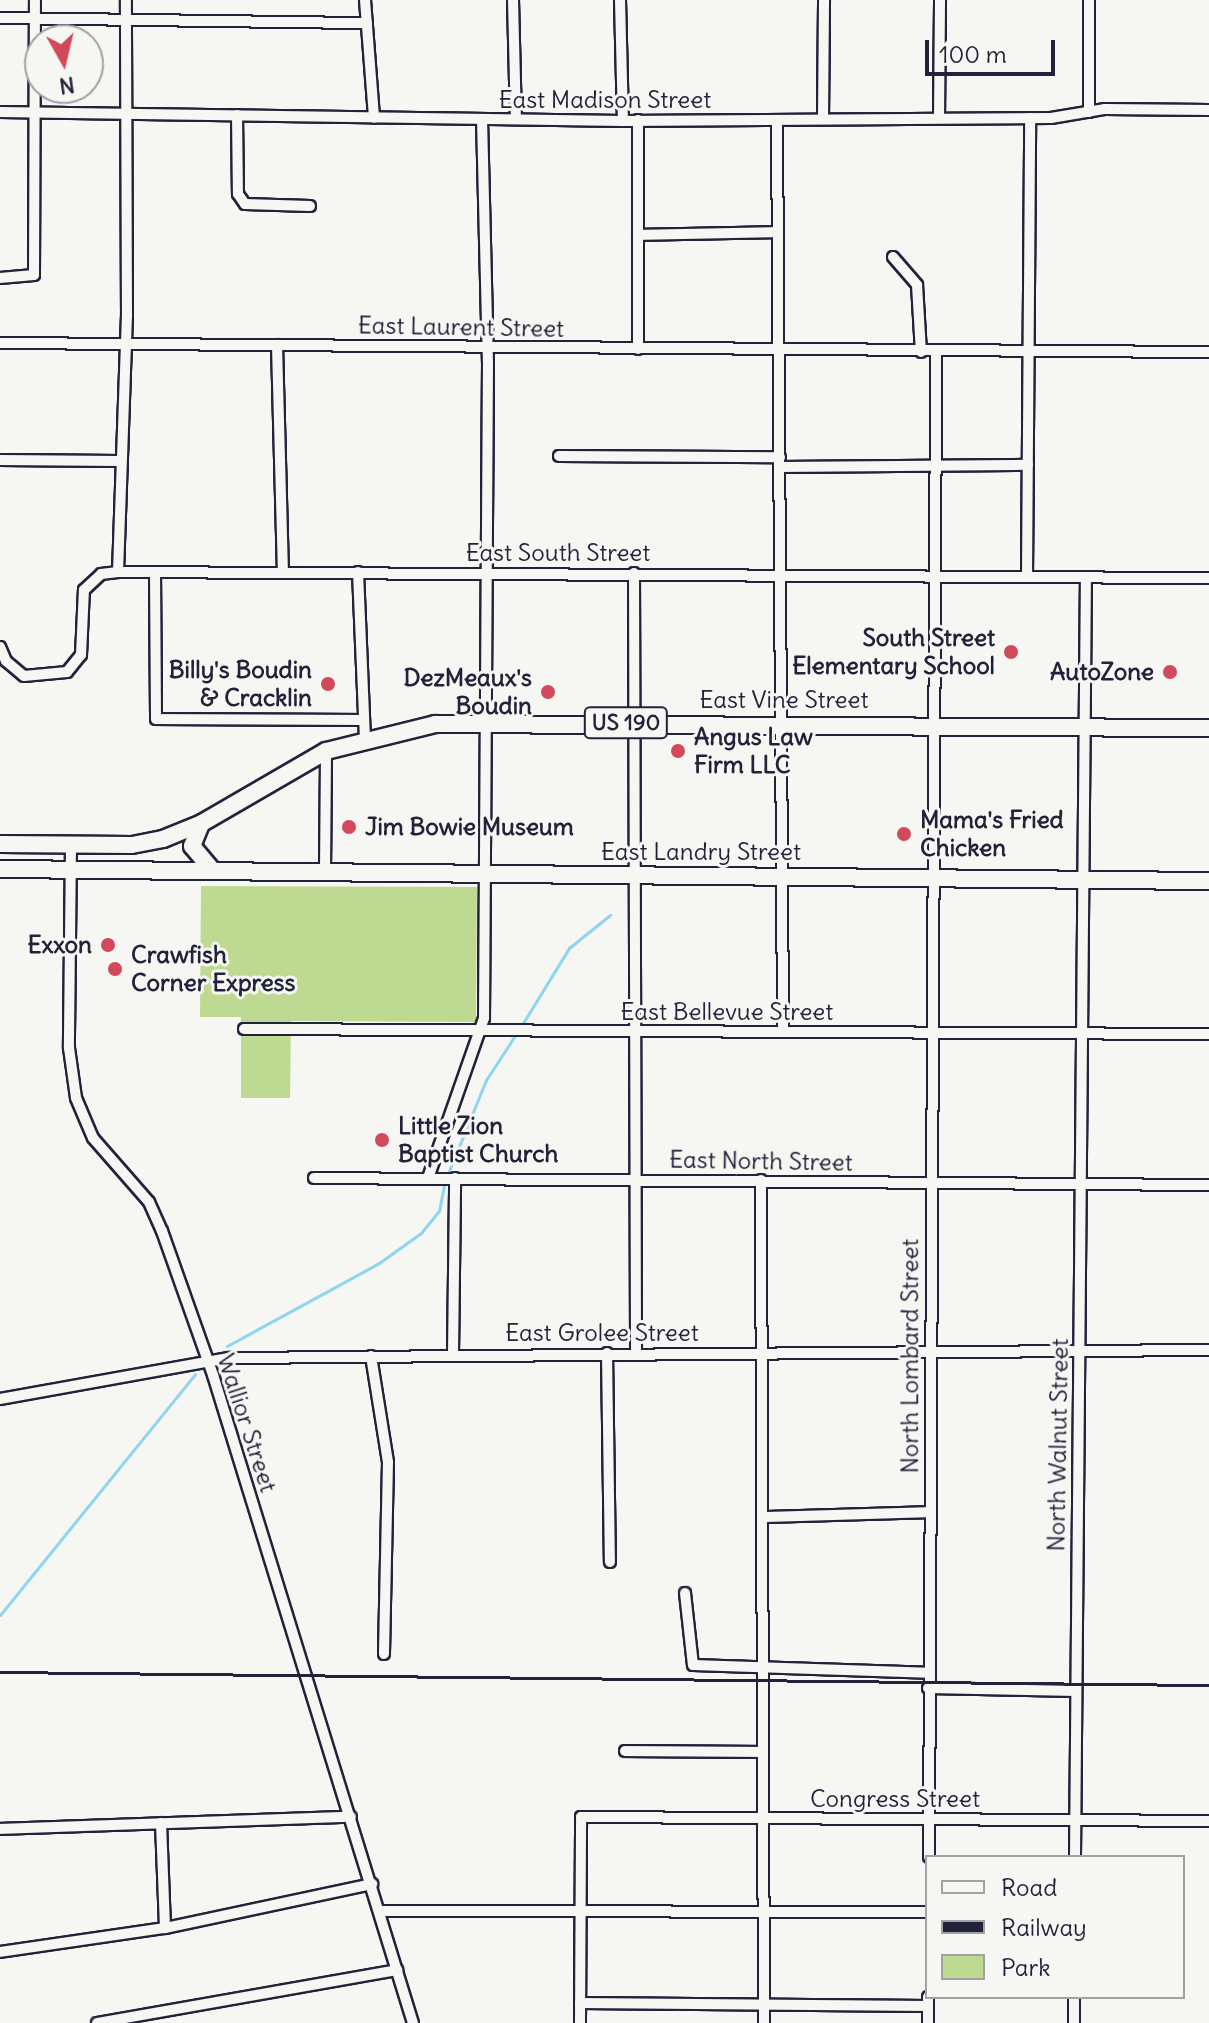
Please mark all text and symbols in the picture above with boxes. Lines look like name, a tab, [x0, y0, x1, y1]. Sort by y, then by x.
north arrow	[24, 24, 104, 104]
scale bar	[929, 24, 1059, 74]
text: 100 m	[939, 39, 1007, 69]
text: N	[58, 71, 77, 101]
street label: East Madison Street	[499, 86, 711, 114]
street label: East Laurent Street	[358, 311, 564, 343]
street label: East South Street	[466, 539, 650, 567]
place label: South Street Elementary School	[792, 624, 995, 680]
marker: South Street Elementary School	[1002, 643, 1020, 661]
place label: Billy's Boudin & Cracklin	[169, 656, 312, 712]
place label: AutoZone	[1050, 658, 1154, 686]
marker: AutoZone	[1161, 663, 1179, 681]
place label: DezMeaux's Boudin	[404, 664, 532, 720]
marker: Billy's Boudin & Cracklin	[319, 675, 337, 693]
marker: DezMeaux's Boudin	[539, 683, 557, 701]
street label: East Vine Street	[699, 686, 869, 714]
road number: US 190	[582, 705, 670, 741]
place label: Angus Law Firm LLC	[694, 723, 813, 779]
marker: Angus Law Firm LLC	[669, 742, 687, 760]
place label: Mama's Fried Chicken	[920, 806, 1064, 862]
place label: Jim Bowie Museum	[365, 813, 574, 841]
marker: Jim Bowie Museum	[340, 818, 358, 836]
marker: Mama's Fried Chicken	[895, 825, 913, 843]
street label: East Landry Street	[601, 838, 801, 866]
place label: Exxon	[28, 931, 92, 959]
marker: Exxon	[99, 936, 117, 954]
place label: Crawfish Corner Express	[131, 941, 295, 997]
marker: Crawfish Corner Express	[106, 960, 124, 978]
street label: East Bellevue Street	[621, 998, 833, 1026]
place label: Little Zion Baptist Church	[398, 1112, 558, 1168]
marker: Little Zion Baptist Church	[373, 1131, 391, 1149]
street label: East North Street	[669, 1145, 853, 1177]
street label: North Lombard Street	[896, 1239, 924, 1473]
street label: East Grolee Street	[505, 1319, 699, 1347]
street label: North Walnut Street	[1042, 1338, 1074, 1552]
street label: Wallior Street	[211, 1350, 283, 1496]
street label: Congress Street	[810, 1785, 980, 1813]
legend	[925, 1855, 1185, 1999]
text: Road	[1001, 1872, 1057, 1902]
text: Railway	[1001, 1912, 1087, 1942]
text: Park	[1001, 1952, 1051, 1982]

